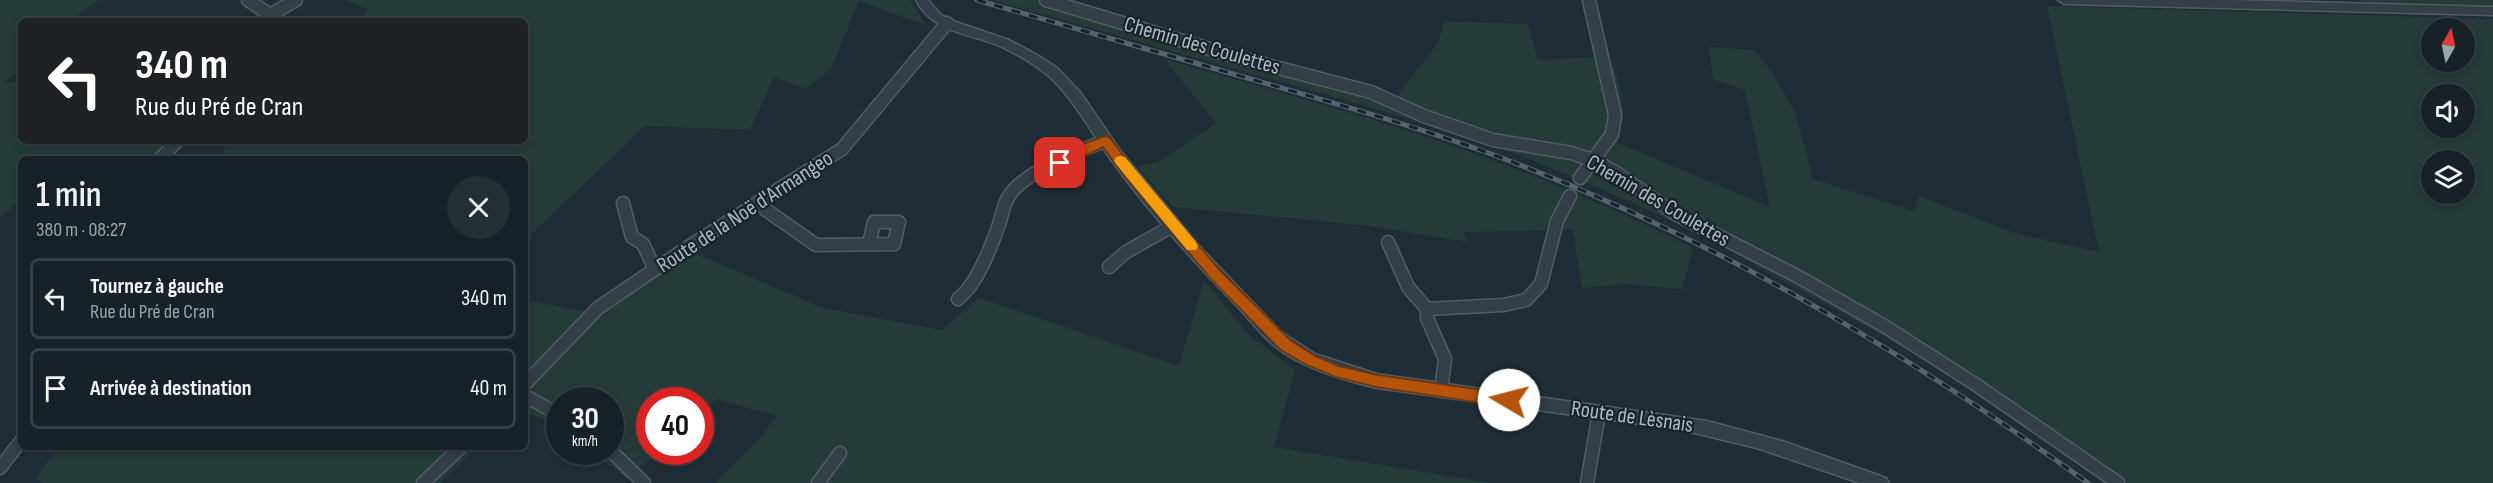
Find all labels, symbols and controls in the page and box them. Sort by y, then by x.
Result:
street label: Chemin des Coulettes [1121,11,1283,81]
north arrow [2421,18,2475,72]
map controls [2421,18,2475,204]
text: 340 m [135,40,228,91]
icon: left [36,42,114,120]
button: sound [2421,84,2475,138]
text: Rue du Pré de Cran [135,91,303,123]
pin [1034,137,1085,188]
street label: Route de la Noë d'Armangeo [652,145,838,279]
icon: arrive [1043,146,1076,179]
street label: Chemin des Coulettes [1581,149,1735,253]
button: layers [2421,150,2475,204]
text: 1 min [36,174,101,217]
button: close [447,176,510,239]
text: 380 m · 08:27 [36,218,126,242]
text: Tournez à gauche [90,273,224,300]
icon: left [39,282,72,315]
text: 340 m [461,285,507,312]
text: Rue du Pré de Cran [90,300,215,324]
position arrow [1477,368,1541,432]
icon: arrive [39,372,72,405]
text: Arrivée à destination [90,375,252,402]
text: 40 m [470,375,507,402]
speed limit sign: 40 [636,387,714,465]
street label: Route de Lèsnais [1569,395,1695,439]
text: 30 [571,401,599,437]
text: km/h [572,432,598,451]

